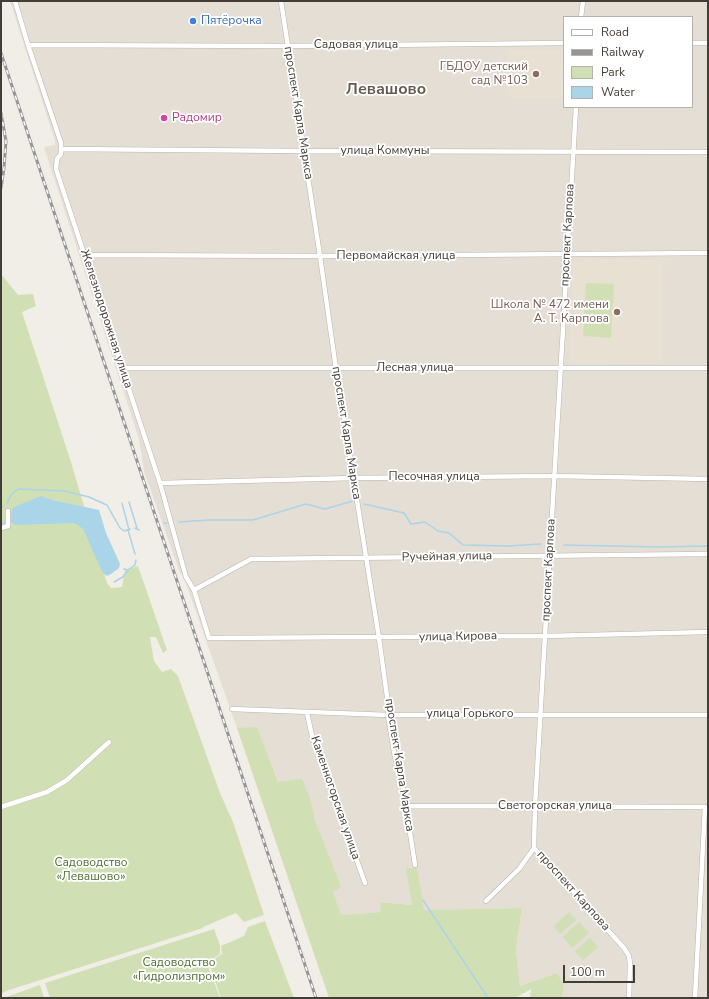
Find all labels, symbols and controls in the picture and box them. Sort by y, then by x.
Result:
place label: Пятёрочка [201,14,262,28]
marker: Пятёрочка [188,16,198,26]
legend [563,16,693,108]
text: Road [601,24,629,40]
street label: Садовая улица [314,38,398,52]
text: Railway [601,44,644,60]
street label: проспект Карла Маркса [280,45,316,181]
place label: ГБДОУ детский сад №103 [440,60,528,88]
text: Park [601,64,625,80]
marker: ГБДОУ детский сад №103 [531,69,541,79]
district label: Левашово [346,80,426,100]
text: Water [601,84,635,100]
place label: Радомир [172,111,222,125]
marker: Радомир [159,113,169,123]
street label: улица Коммуны [341,144,429,158]
street label: проспект Карпова [558,183,578,287]
street label: Железнодорожная улица [77,248,135,390]
street label: Первомайская улица [337,249,455,263]
place label: Школа № 472 имени А. Т. Карпова [491,298,609,326]
marker: Школа № 472 имени А. Т. Карпова [612,307,622,317]
street label: Лесная улица [376,361,454,375]
street label: проспект Карла Маркса [328,365,364,501]
street label: Песочная улица [388,470,480,484]
street label: проспект Карпова [539,518,559,622]
street label: Ручейная улица [402,549,492,565]
street label: улица Кирова [419,629,497,645]
street label: проспект Карла Маркса [381,697,417,833]
street label: улица Горького [426,707,514,721]
street label: Каменногорская улица [307,734,363,862]
street label: Светогорская улица [498,799,612,813]
street label: проспект Карпова [533,848,613,934]
park label: Садоводство «Левашово» [54,856,128,884]
park label: Садоводство «Гидролизпром» [133,956,225,984]
scale bar [565,957,637,983]
text: 100 m [570,964,605,980]

